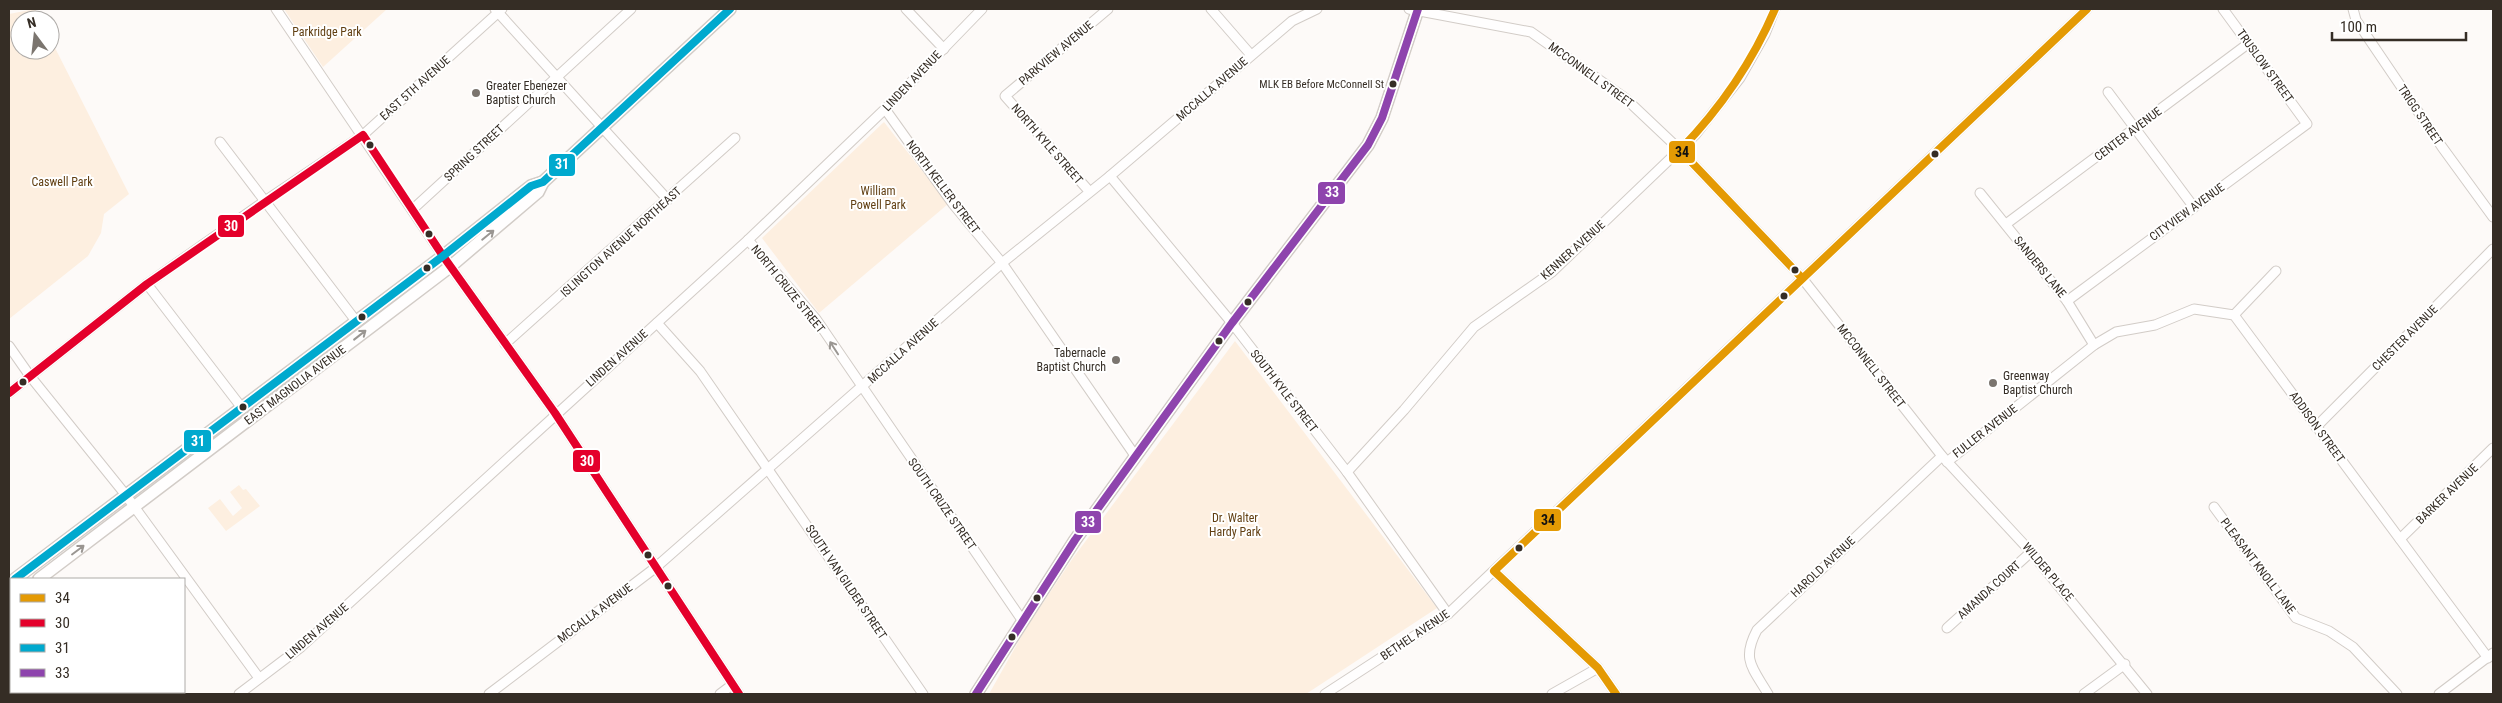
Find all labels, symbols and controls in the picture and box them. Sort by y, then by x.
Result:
north arrow [10,10,60,60]
scale bar [2332,10,2466,42]
text: N [25,14,38,31]
street label: PARKVIEW AVENUE [1016,18,1096,88]
text: 100 m [2340,18,2377,36]
park label: Parkridge Park [292,25,362,39]
street label: TRUSLOW STREET [2234,27,2296,105]
street label: MCCONNELL STREET [1546,39,1636,111]
street label: LINDEN AVENUE [880,48,944,114]
street label: EAST 5TH AVENUE [377,53,453,123]
street label: MCCALLA AVENUE [1173,54,1251,124]
place label: MLK EB Before McConnell St [1259,78,1384,91]
place label: Greater Ebenezer Baptist Church [486,79,567,107]
marker: MLK EB Before McConnell St [1388,79,1398,89]
street label: TRIGG STREET [2395,82,2445,148]
marker: Greater Ebenezer Baptist Church [470,87,482,99]
street label: NORTH KYLE STREET [1008,101,1086,187]
street label: CENTER AVENUE [2092,104,2164,164]
street label: SPRING STREET [441,122,507,184]
street label: NORTH KELLER STREET [903,138,983,236]
unlabelled marker [365,140,375,150]
line badge: 34 [1668,140,1696,164]
text: 34 [1675,144,1689,160]
unlabelled marker [1930,149,1940,159]
line badge: 31 [548,153,576,177]
text: 31 [555,156,569,172]
park label: Caswell Park [31,175,93,189]
street label: CITYVIEW AVENUE [2147,180,2227,244]
line badge: 33 [1317,181,1346,205]
street label: ISLINGTON AVENUE NORTHEAST [558,184,684,300]
park label: William Powell Park [850,184,906,212]
text: 33 [1325,184,1339,200]
line badge: 30 [217,214,245,238]
street label: KENNER AVENUE [1538,217,1608,283]
text: 30 [224,218,238,234]
unlabelled marker [424,229,434,239]
one-way arrow [482,229,495,240]
street label: SANDERS LANE [2011,233,2069,301]
street label: NORTH CRUZE STREET [748,242,828,336]
unlabelled marker [422,263,432,273]
unlabelled marker [1790,265,1800,275]
unlabelled marker [1779,291,1789,301]
unlabelled marker [1243,297,1253,307]
street label: CHESTER AVENUE [2369,302,2441,374]
unlabelled marker [357,312,367,322]
street label: MCCALLA AVENUE [865,316,941,386]
street label: MCCONNELL STREET [1834,321,1908,411]
street label: LINDEN AVENUE [583,327,651,389]
one-way arrow [353,330,367,340]
unlabelled marker [1214,336,1224,346]
one-way arrow [829,341,839,355]
street label: EAST MAGNOLIA AVENUE [242,342,348,428]
place label: Tabernacle Baptist Church [1036,346,1106,374]
street label: SOUTH KYLE STREET [1247,347,1321,435]
marker: Tabernacle Baptist Church [1110,354,1122,366]
place label: Greenway Baptist Church [2003,369,2073,397]
unlabelled marker [18,377,28,387]
marker: Greenway Baptist Church [1987,377,1999,389]
street label: ADDISON STREET [2287,389,2347,465]
street label: FULLER AVENUE [1950,401,2020,461]
unlabelled marker [238,402,248,412]
line badge: 31 [183,429,212,453]
text: 31 [191,433,205,449]
line badge: 30 [572,449,601,473]
text: 30 [580,453,594,469]
street label: SOUTH CRUZE STREET [905,455,979,553]
street label: BARKER AVENUE [2413,461,2481,527]
line badge: 34 [1533,508,1562,532]
line badge: 33 [1074,510,1102,534]
park label: Dr. Walter Hardy Park [1209,511,1262,539]
text: 34 [1541,512,1555,528]
text: 33 [1081,514,1095,530]
street label: PLEASANT KNOLL LANE [2218,515,2298,617]
street label: SOUTH VAN GILDER STREET [802,522,890,642]
street label: HAROLD AVENUE [1788,534,1858,600]
street label: WILDER PLACE [2020,540,2076,604]
unlabelled marker [1514,543,1524,553]
one-way arrow [71,544,84,555]
unlabelled marker [643,550,653,560]
street label: AMANDA COURT [1955,558,2023,622]
legend [10,578,185,693]
street label: MCCALLA AVENUE [555,580,635,646]
unlabelled marker [663,581,673,591]
text: 34 [55,589,70,607]
unlabelled marker [1032,593,1042,603]
street label: LINDEN AVENUE [283,600,351,662]
street label: BETHEL AVENUE [1378,607,1452,663]
text: 30 [55,614,70,632]
unlabelled marker [1007,632,1017,642]
text: 31 [55,639,70,657]
text: 33 [55,664,70,682]

